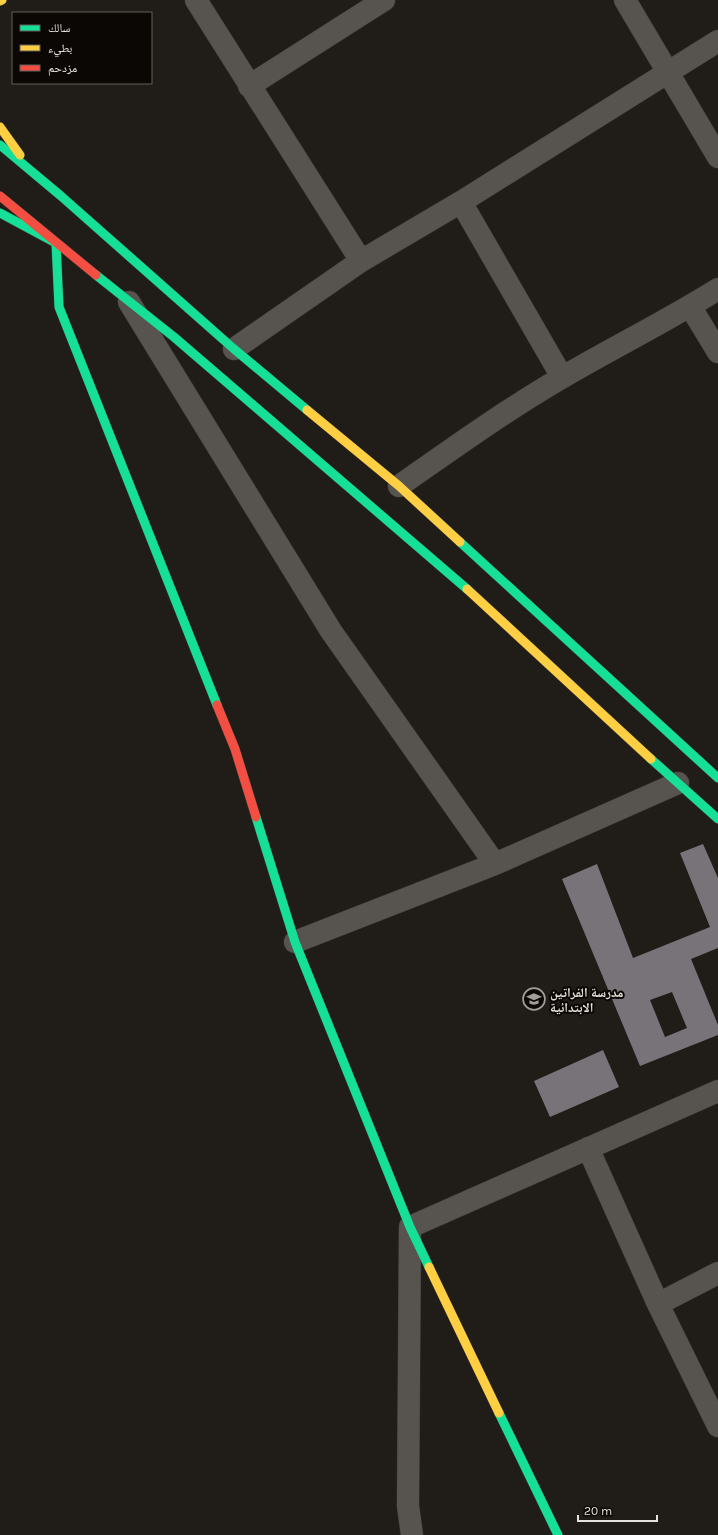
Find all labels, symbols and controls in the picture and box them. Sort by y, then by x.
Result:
legend [12,12,152,84]
text: سالك [48,21,70,35]
text: بطيء [48,41,72,58]
text: مزدحم [48,61,77,76]
place label: مدرسة الفراتين الابتدائية [550,985,623,1015]
school or university icon: مدرسة الفراتين الابتدائية [521,986,547,1012]
scale bar [578,1497,657,1523]
text: 20 m [584,1504,612,1518]

